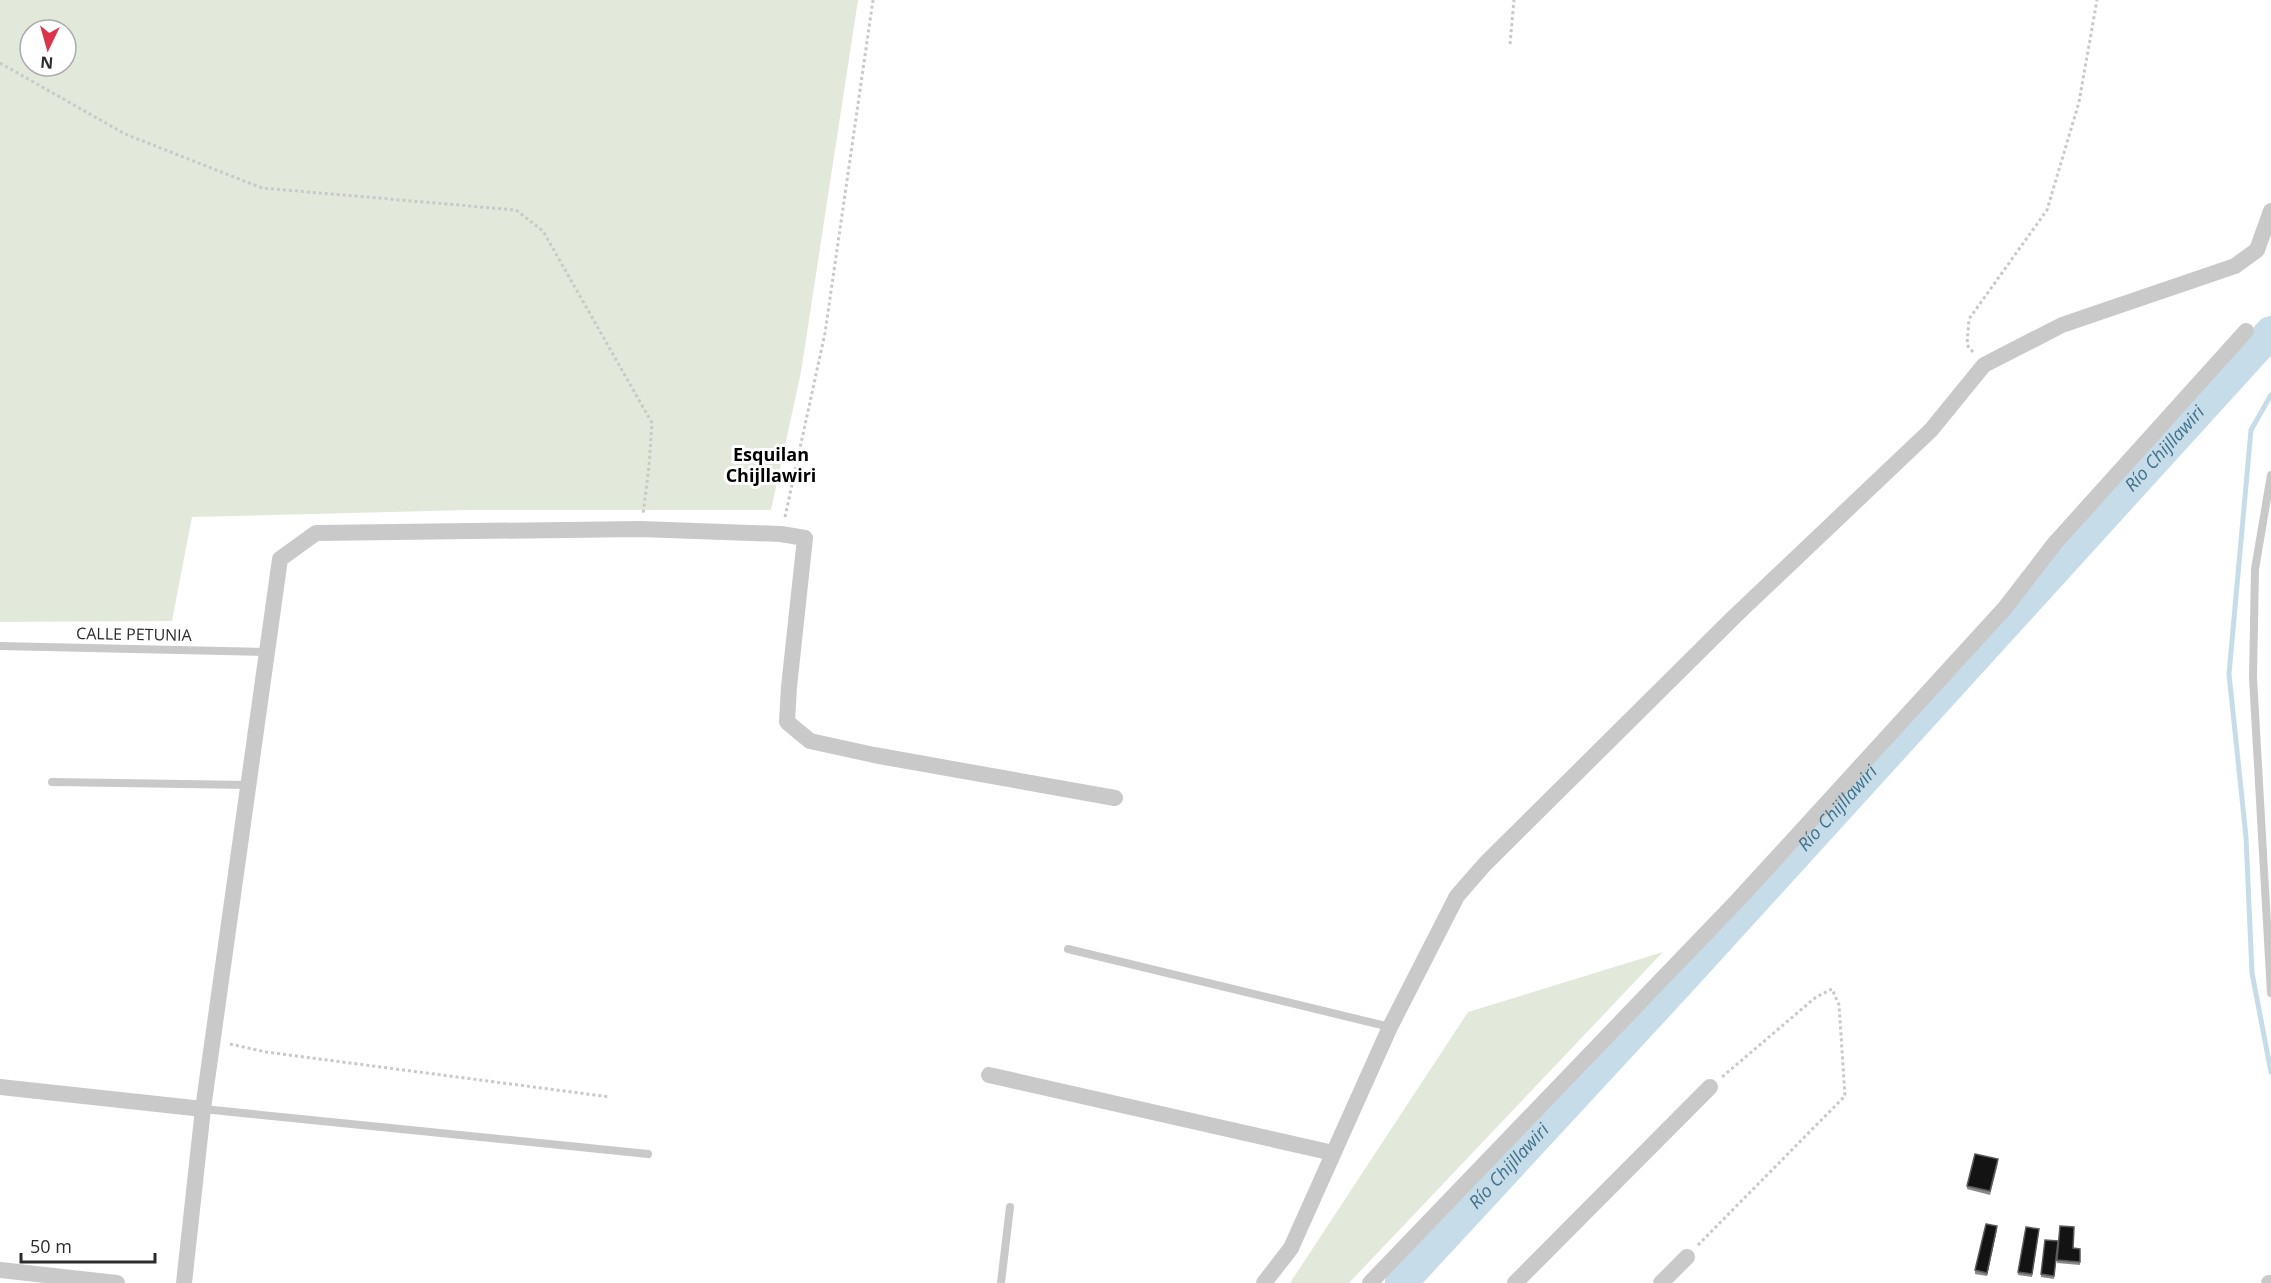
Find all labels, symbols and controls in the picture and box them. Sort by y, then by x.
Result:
north arrow [18,18,78,78]
text: N [39,51,54,74]
water label: Río Chijllawiri [2119,400,2210,496]
district label: Esquilan Chijllawiri [726,442,816,487]
street label: CALLE PETUNIA [76,622,193,646]
water label: Río Chijllawiri [1792,759,1882,856]
water label: Río Chijllawiri [1463,1117,1554,1213]
scale bar [21,1226,154,1264]
text: 50 m [30,1234,72,1258]

